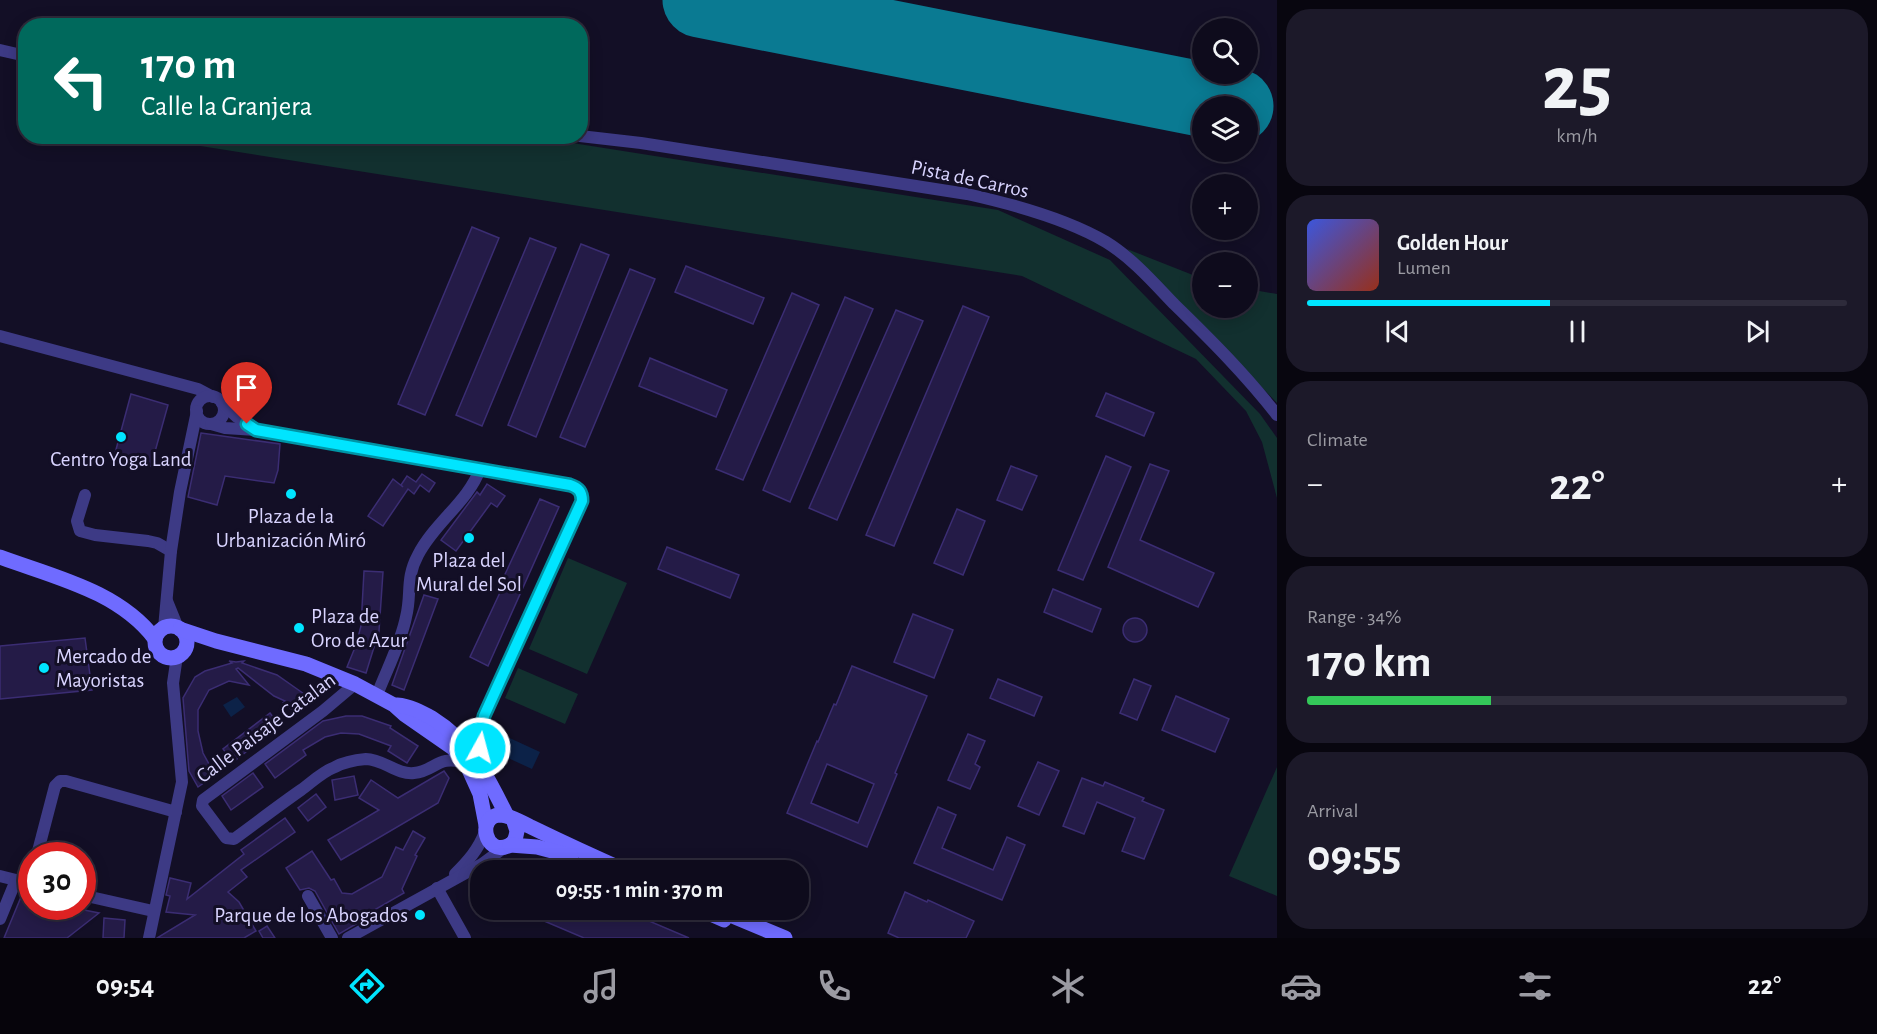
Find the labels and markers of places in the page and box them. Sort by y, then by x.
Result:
pin [221,362,272,424]
marker: Centro Yoga Land [114,430,128,444]
place label: Centro Yoga Land [50,449,192,470]
marker: Plaza de la Urbanización Miró [284,487,298,501]
place label: Plaza de la Urbanización Miró [216,506,366,551]
marker: Plaza del Mural del Sol [462,531,476,545]
place label: Plaza del Mural del Sol [416,550,522,595]
place label: Plaza de Oro de Azur [311,606,407,651]
marker: Plaza de Oro de Azur [292,621,306,635]
place label: Mercado de Mayoristas [56,646,151,691]
marker: Mercado de Mayoristas [37,661,51,675]
place label: Parque de los Abogados [214,905,408,926]
marker: Parque de los Abogados [413,908,427,922]

